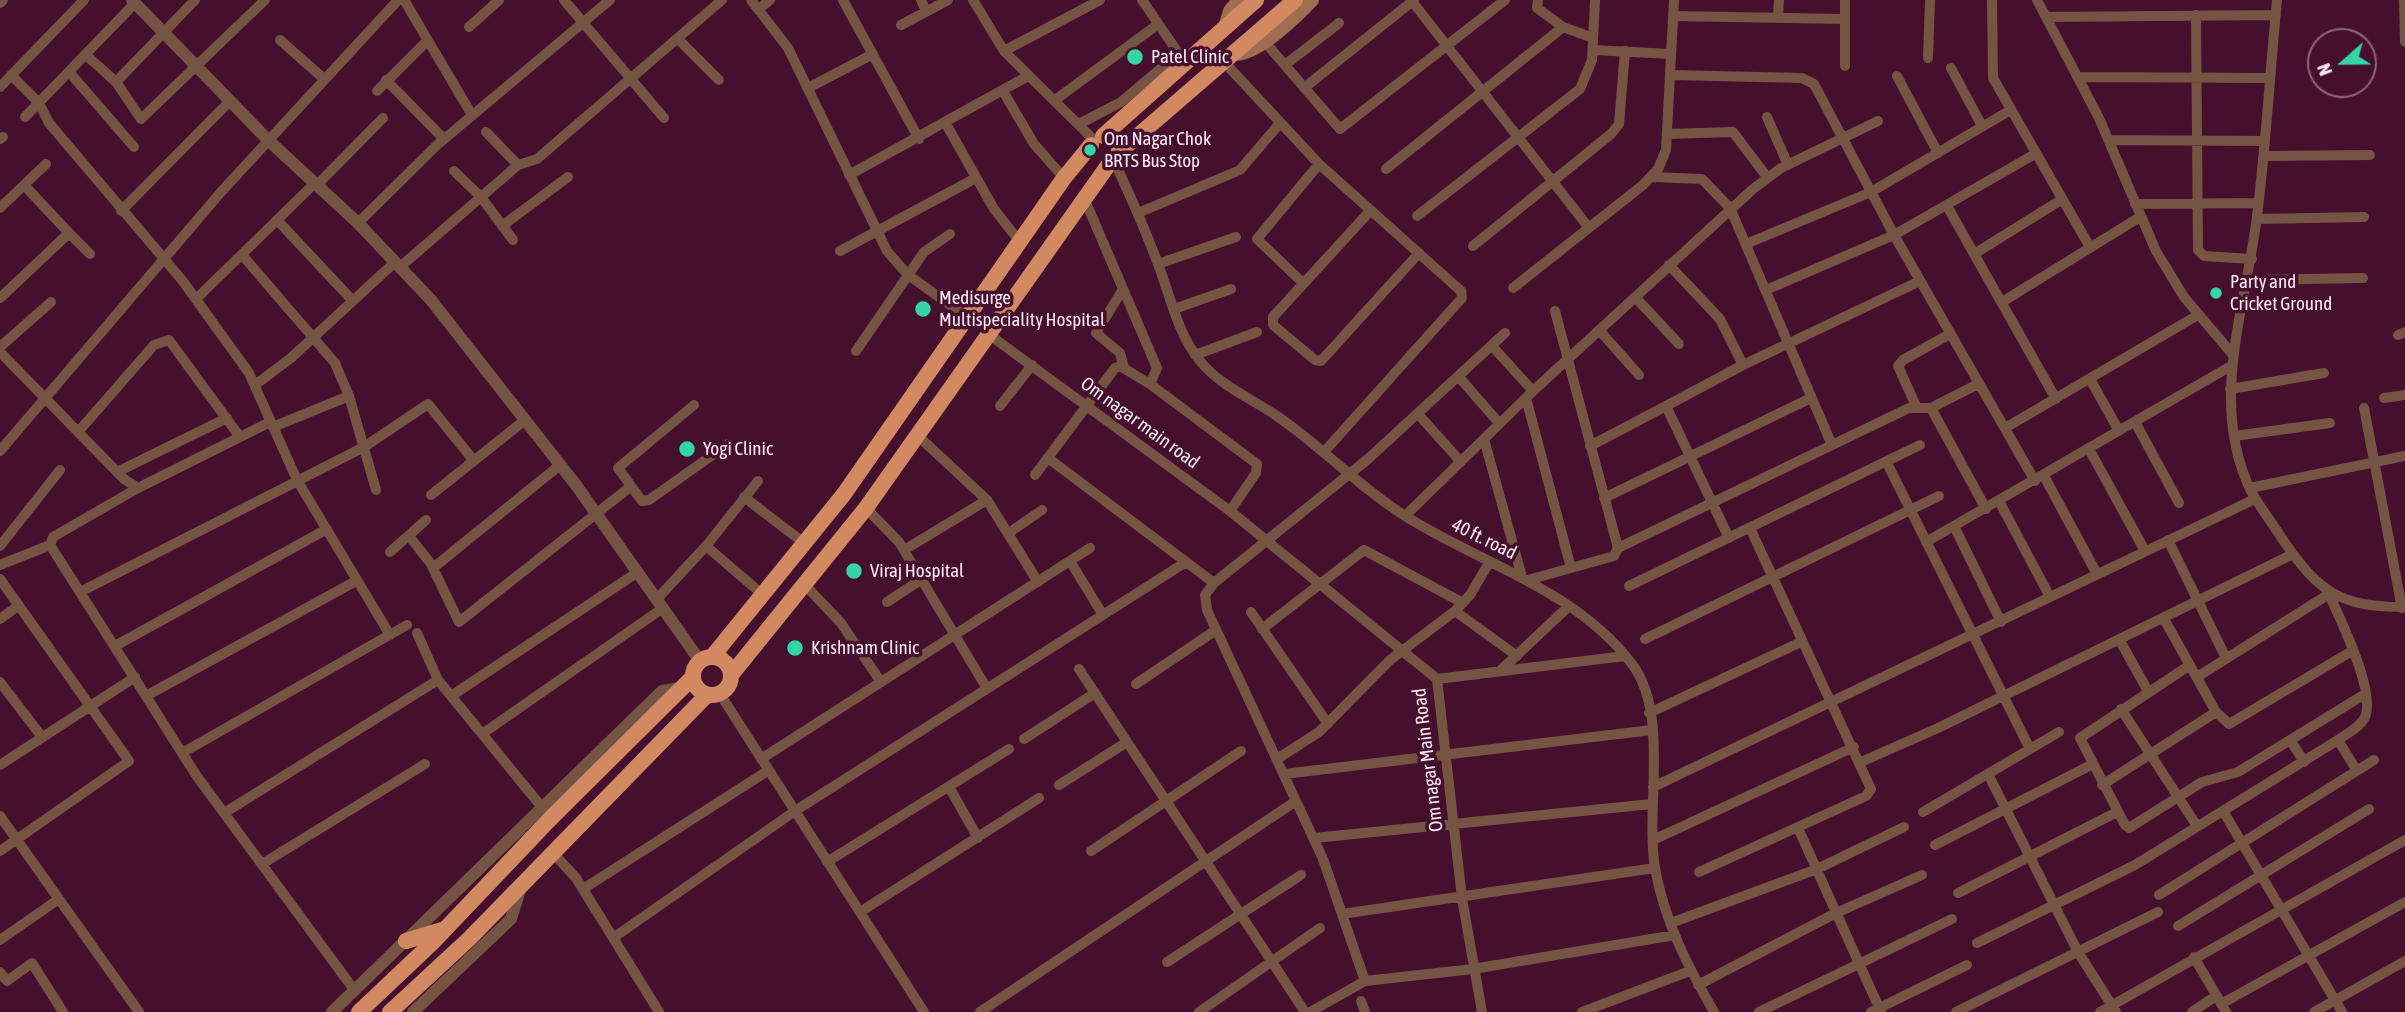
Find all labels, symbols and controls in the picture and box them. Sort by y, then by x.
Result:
north arrow [2307,28,2377,98]
place label: Patel Clinic [1151,46,1229,68]
marker: Patel Clinic [1125,47,1145,67]
text: N [2312,61,2337,79]
place label: Om Nagar Chok BRTS Bus Stop [1104,128,1211,172]
marker: Om Nagar Chok BRTS Bus Stop [1082,142,1098,158]
place label: Party and Cricket Ground [2230,271,2332,315]
marker: Party and Cricket Ground [2208,285,2224,301]
place label: Medisurge Multispeciality Hospital [939,287,1105,331]
marker: Medisurge Multispeciality Hospital [913,299,933,319]
street label: Om nagar main road [1076,372,1204,474]
place label: Yogi Clinic [703,438,773,460]
marker: Yogi Clinic [677,439,697,459]
street label: 40 ft. road [1448,514,1520,564]
place label: Viraj Hospital [870,560,964,582]
marker: Viraj Hospital [844,561,864,581]
place label: Krishnam Clinic [811,637,919,659]
marker: Krishnam Clinic [785,638,805,658]
street label: Om nagar Main Road [1408,687,1448,833]

